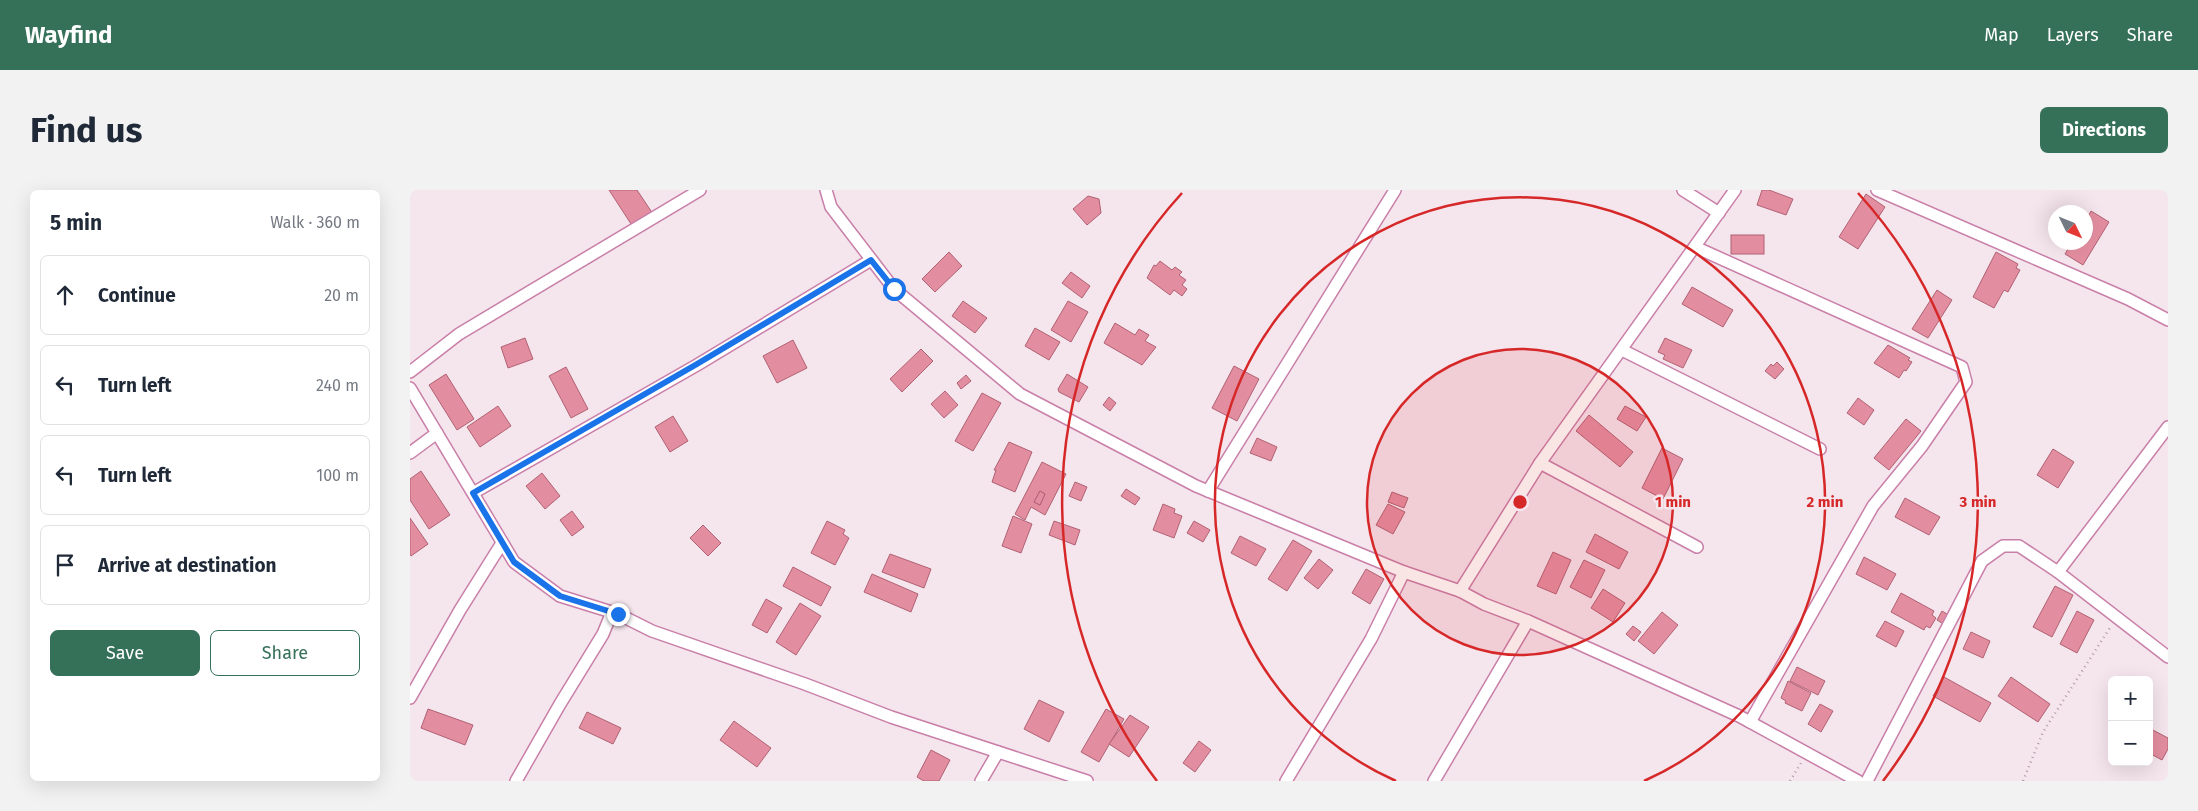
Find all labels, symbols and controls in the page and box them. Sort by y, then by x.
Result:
text: Wayfind [25,21,112,49]
text: Map [1984,24,2019,46]
text: Layers [2047,24,2099,46]
text: Share [2127,24,2173,46]
button: Directions [2040,107,2168,153]
text: Find us [30,109,142,151]
north arrow [2048,205,2093,250]
text: 5 min [50,210,102,236]
text: Walk · 360 m [270,213,360,232]
route start [883,278,906,301]
icon: ahead [51,281,79,309]
text: Continue [98,284,176,307]
text: 20 m [324,286,359,305]
icon: left [51,371,79,399]
text: Turn left [98,374,172,397]
text: 240 m [316,376,359,395]
icon: left [51,461,79,489]
text: Turn left [98,464,172,487]
text: 100 m [316,466,359,485]
centre of rings [1511,493,1529,511]
text: 1 min [1655,493,1691,511]
text: 2 min [1807,493,1843,511]
text: 3 min [1959,493,1996,511]
icon: arrive [51,551,79,579]
text: Arrive at destination [98,554,277,577]
route end [607,603,630,626]
button: Save [50,630,200,676]
button: Share [210,630,360,676]
map controls [2108,676,2153,766]
button: + [2108,676,2153,721]
button: − [2108,721,2153,766]

